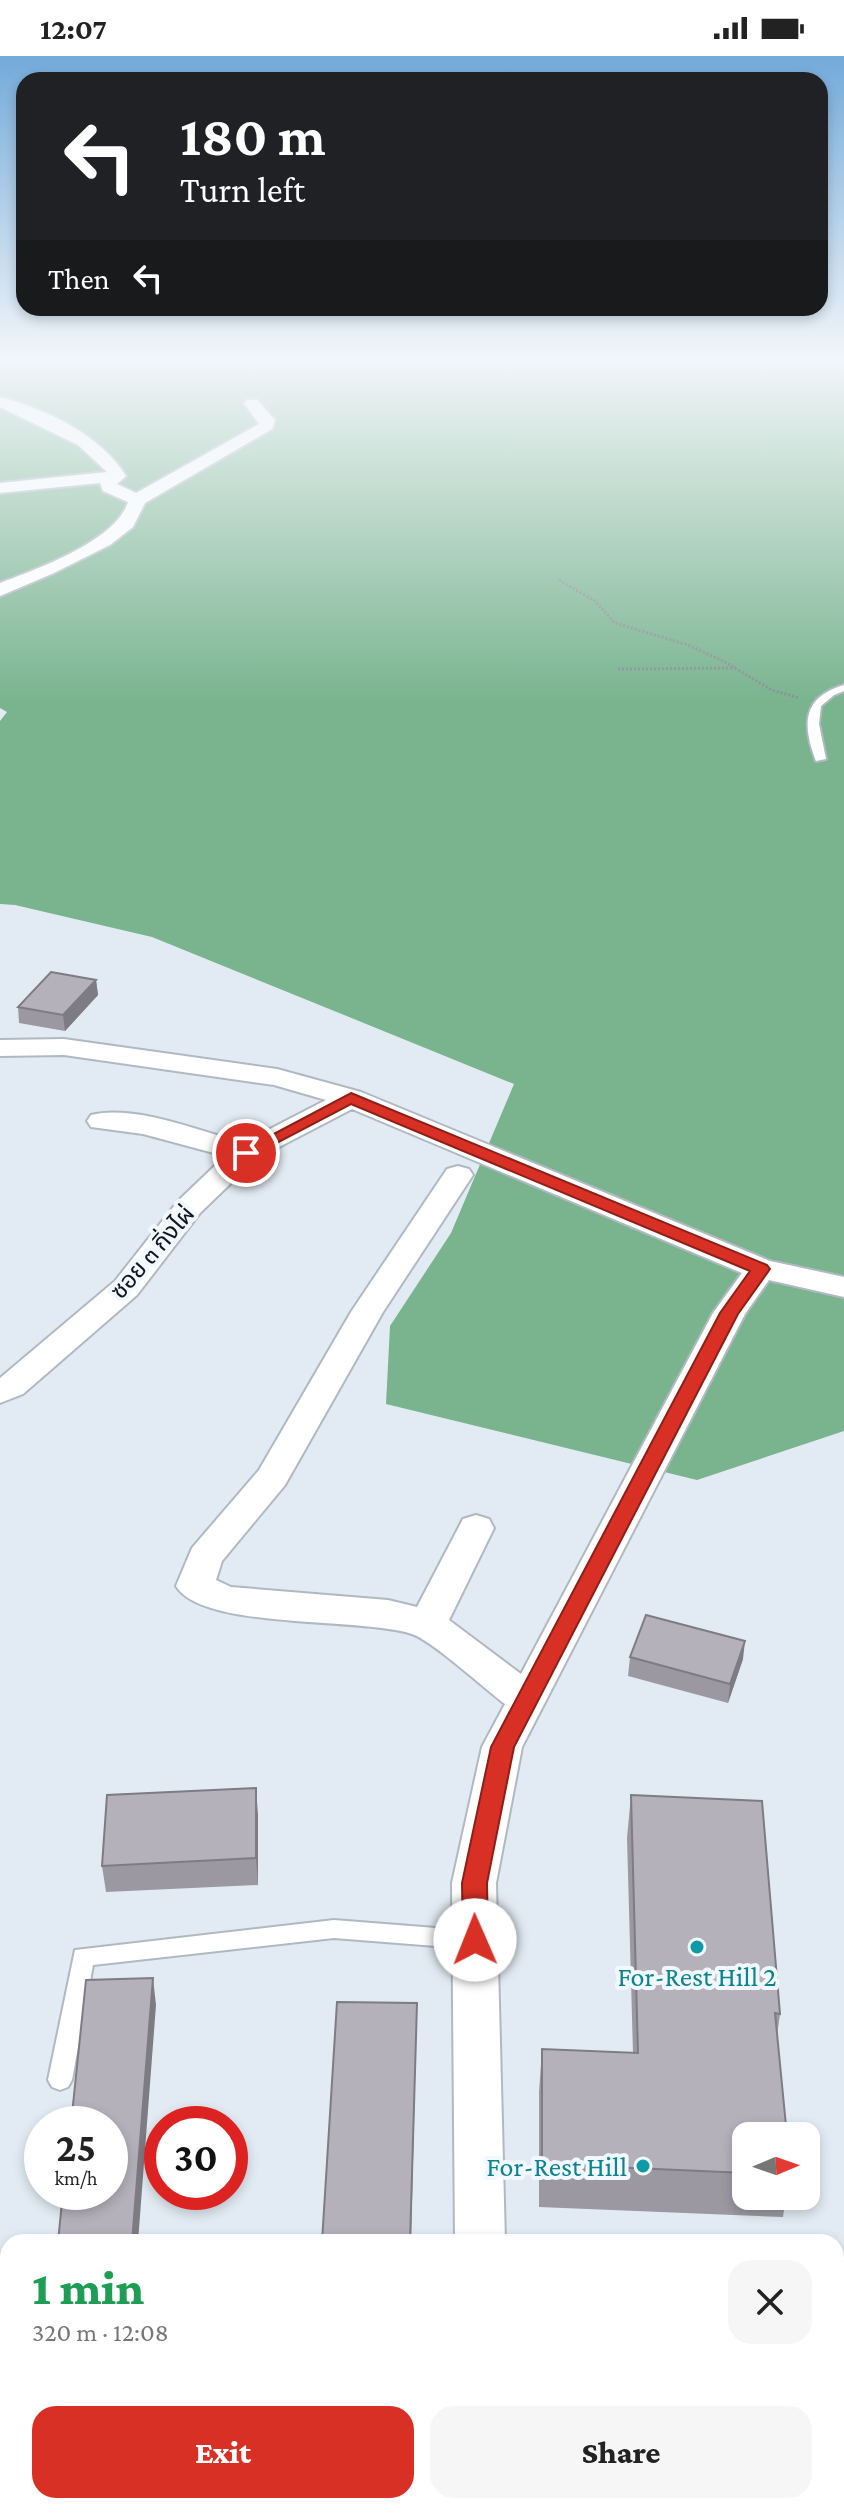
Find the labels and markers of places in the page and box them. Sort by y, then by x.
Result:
pin [212,1119,280,1187]
marker: For-Rest Hill 2 [688,1938,706,1956]
place label: For-Rest Hill 2 [617,1961,777,1992]
place label: For-Rest Hill [486,2151,627,2182]
marker: For-Rest Hill [634,2157,652,2175]

